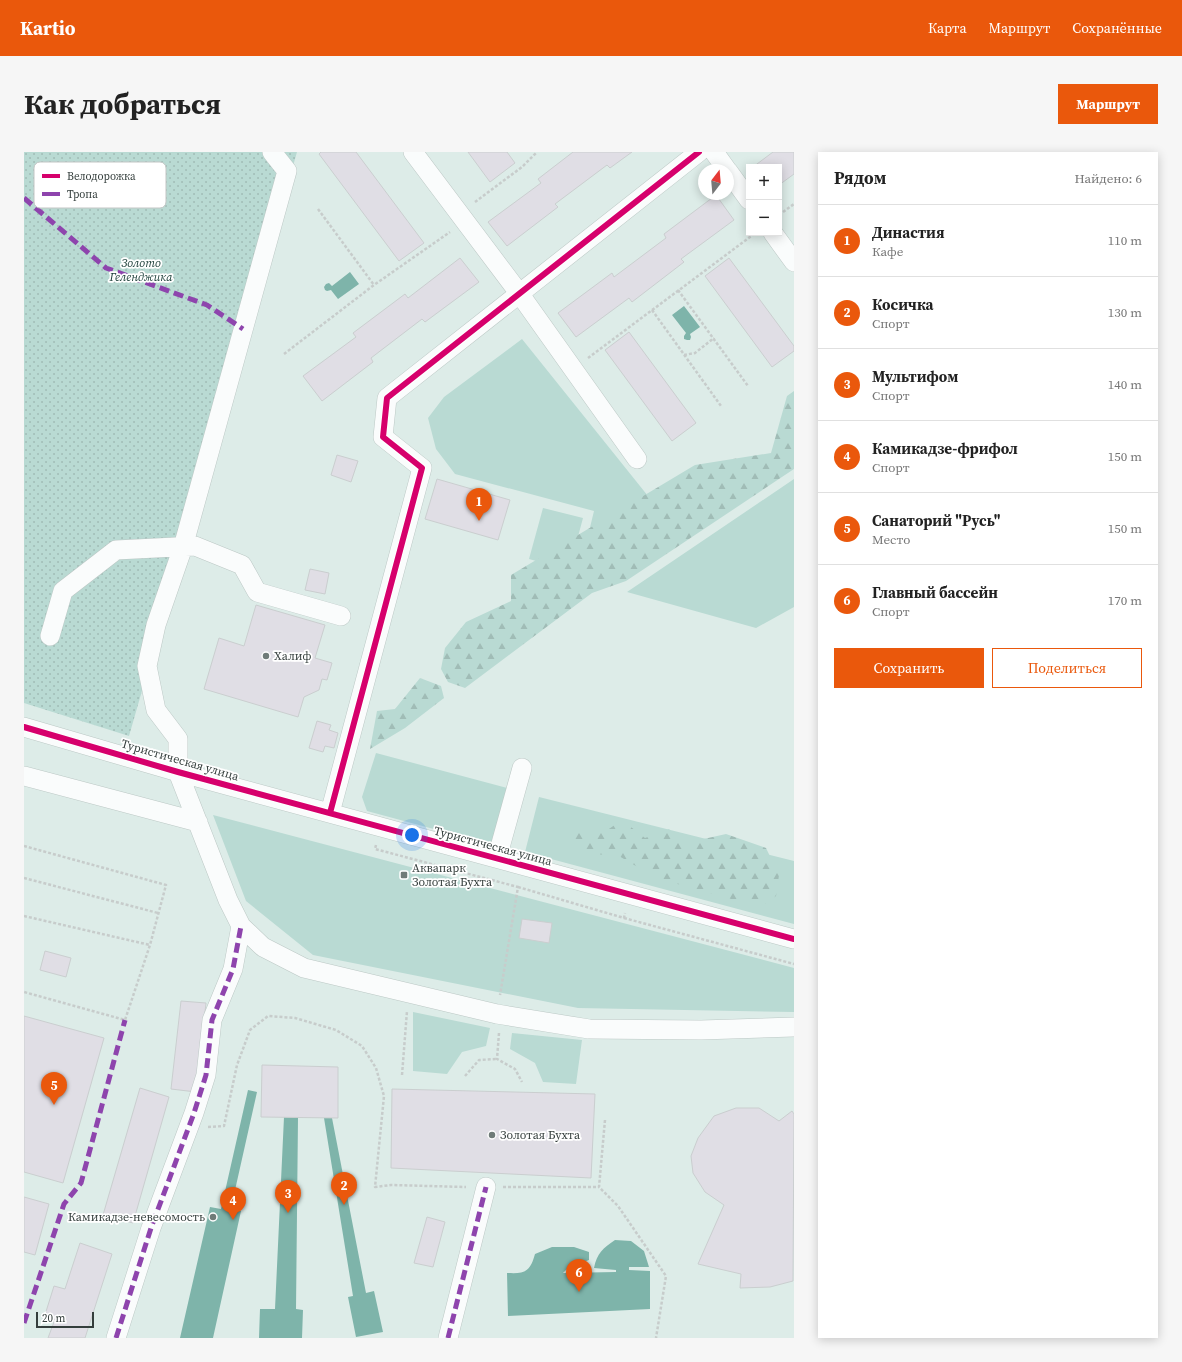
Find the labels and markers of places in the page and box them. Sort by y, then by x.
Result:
pin: 1 [466,488,492,521]
place label: Халиф [274,648,311,664]
marker: Халиф [261,651,271,661]
place label: Аквапарк Золотая Бухта [412,860,493,890]
marker: Аквапарк Золотая Бухта [399,870,409,880]
pin: 5 [41,1072,67,1105]
place label: Золотая Бухта [500,1127,581,1143]
marker: Золотая Бухта [487,1130,497,1140]
pin: 2 [331,1172,357,1205]
pin: 3 [275,1180,301,1213]
pin: 4 [220,1187,246,1220]
place label: Камикадзе-невесомость [68,1209,205,1225]
marker: Камикадзе-невесомость [208,1212,218,1222]
pin: 6 [566,1259,592,1292]

